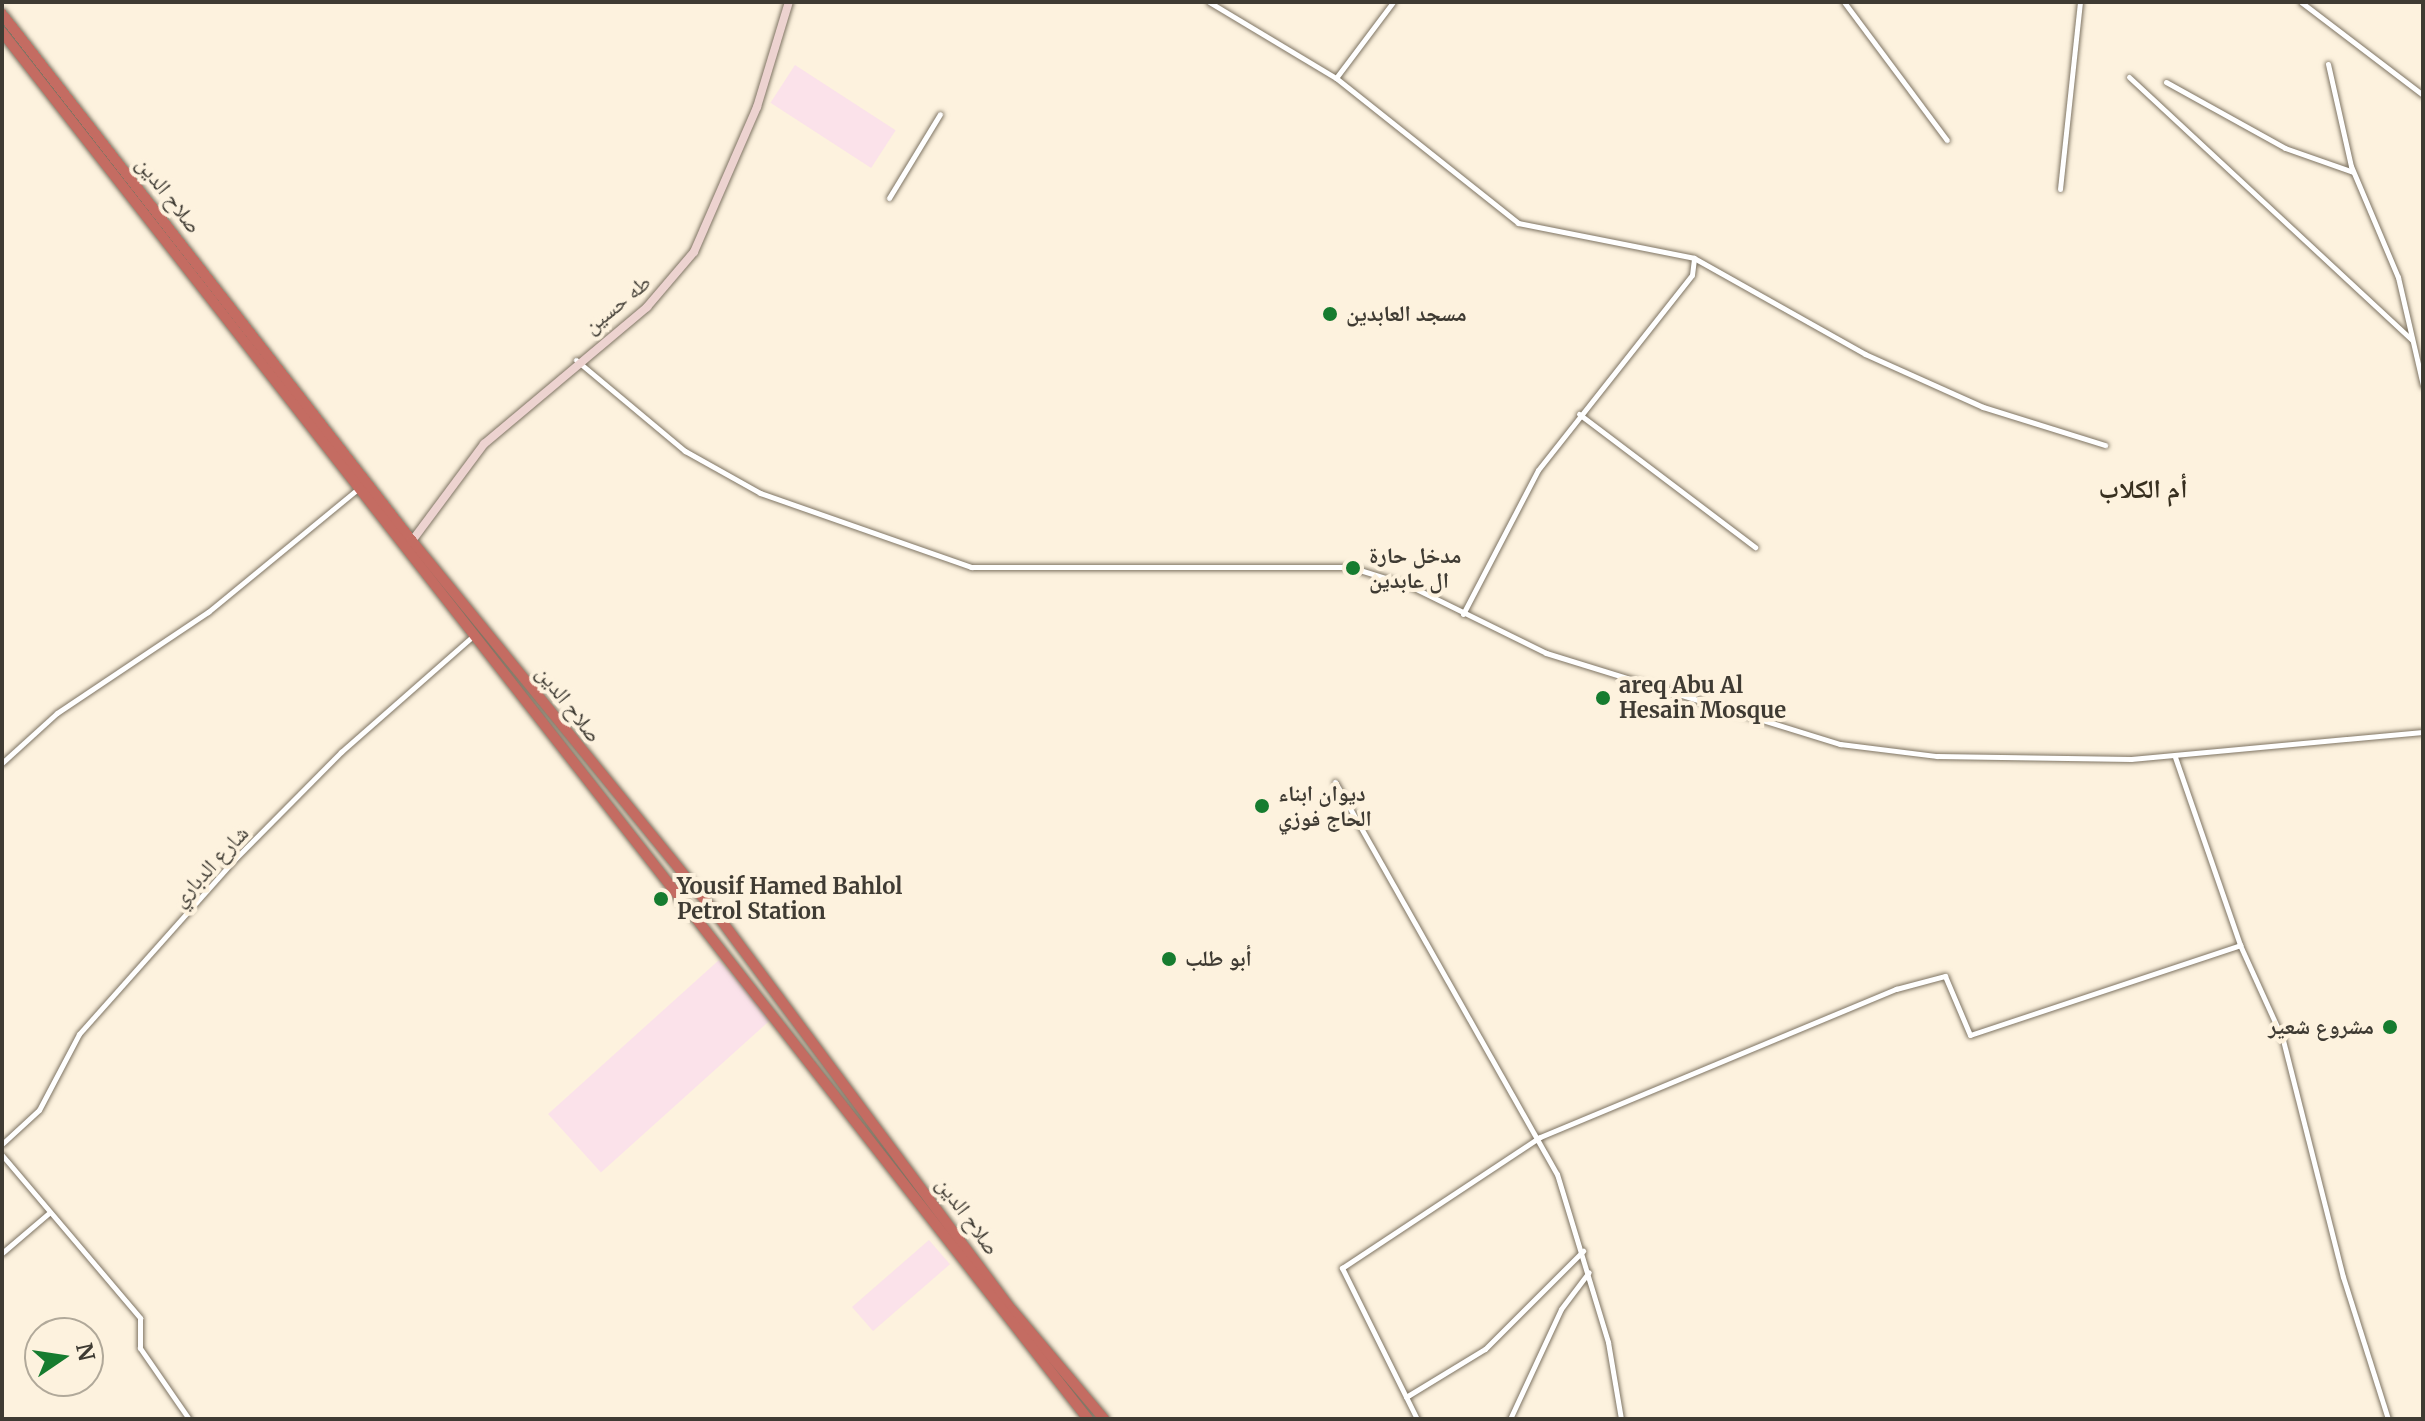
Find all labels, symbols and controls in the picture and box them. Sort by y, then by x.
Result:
street label: صلاح الدين [131,151,207,239]
street label: طه حسين [578,269,656,339]
place label: مسجد العابدين [1346,301,1467,327]
marker: مسجد العابدين [1321,305,1339,323]
district label: أم الكلاب [2098,473,2188,505]
place label: مدخل حارة ال عابدين [1369,542,1461,594]
marker: مدخل حارة ال عابدين [1344,559,1362,577]
street label: صلاح الدين [531,660,607,748]
place label: areq Abu Al Hesain Mosque [1619,672,1786,724]
marker: areq Abu Al Hesain Mosque [1594,689,1612,707]
place label: ديوان ابناء الحاج فوزي [1278,780,1372,832]
marker: ديوان ابناء الحاج فوزي [1253,797,1271,815]
street label: شارع الدباري [166,820,254,912]
place label: Yousif Hamed Bahlol Petrol Station [677,873,902,924]
marker: Yousif Hamed Bahlol Petrol Station [652,890,670,908]
place label: أبو طلب [1185,946,1252,972]
marker: أبو طلب [1160,950,1178,968]
place label: مشروع شعير [2268,1014,2374,1040]
marker: مشروع شعير [2381,1018,2399,1036]
street label: صلاح الدين [931,1172,1005,1260]
north arrow [24,1317,104,1397]
text: N [70,1340,101,1364]

